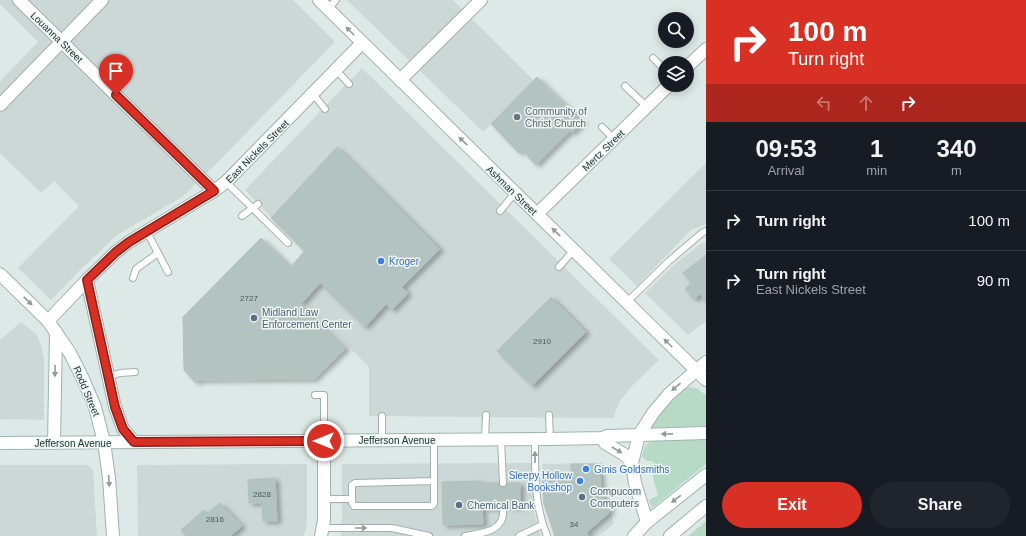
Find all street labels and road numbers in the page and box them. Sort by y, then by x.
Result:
street label: Louanna Street [28,10,85,65]
street label: East Nickels Street [224,117,291,185]
street label: Mertz Street [580,127,627,173]
street label: Ashman Street [484,163,539,217]
street label: Rodd Street [71,364,102,418]
street label: Jefferson Avenue [359,435,436,446]
street label: Jefferson Avenue [35,438,112,449]

